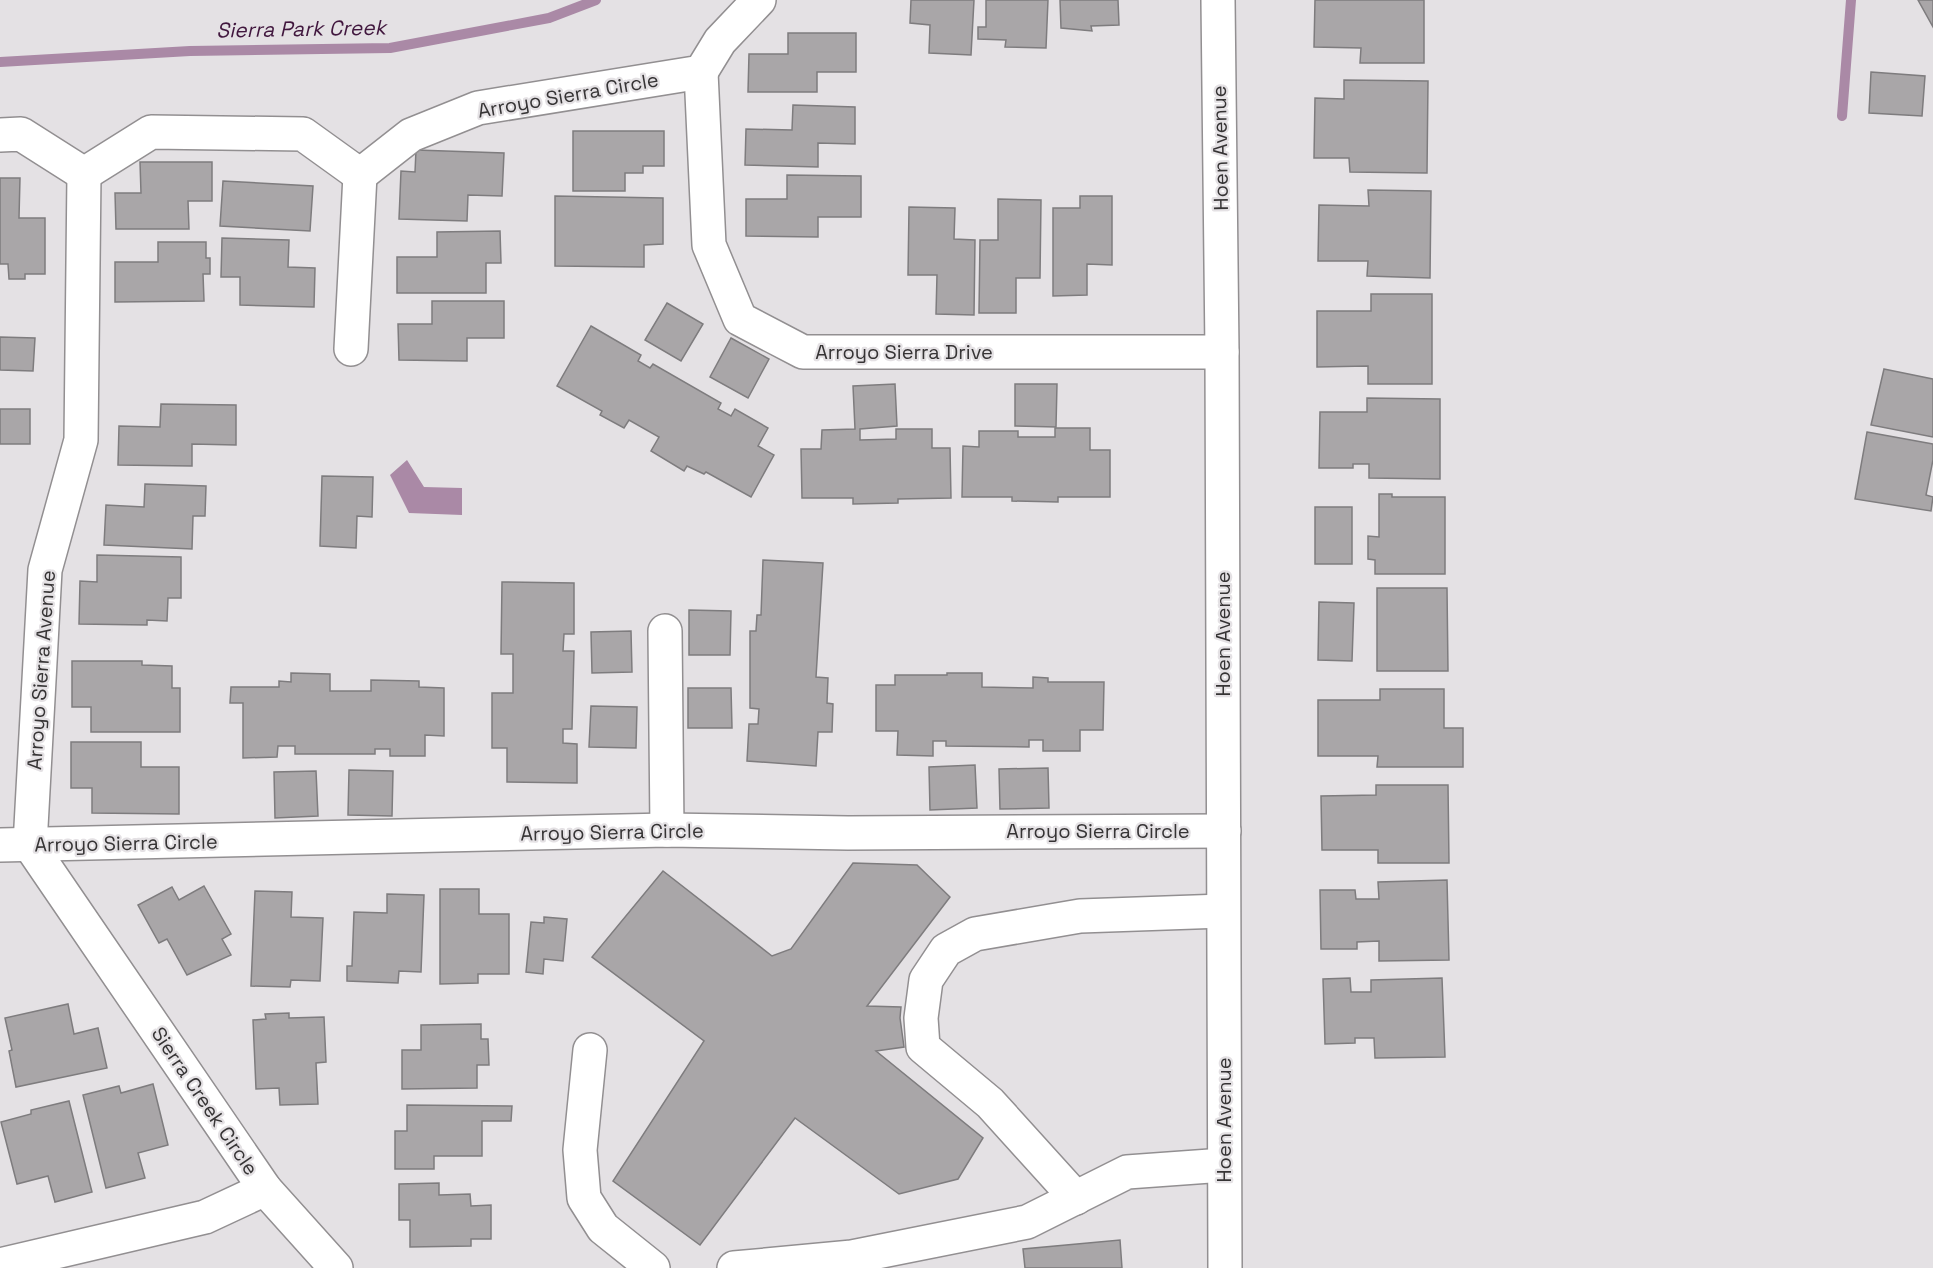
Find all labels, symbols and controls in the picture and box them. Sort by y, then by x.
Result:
water label: Sierra Park Creek [216,13,389,43]
street label: Arroyo Sierra Circle [475,66,661,124]
street label: Hoen Avenue [1206,85,1234,211]
street label: Arroyo Sierra Drive [815,339,993,365]
street label: Arroyo Sierra Avenue [21,569,61,771]
street label: Hoen Avenue [1210,571,1236,697]
street label: Arroyo Sierra Circle [520,817,704,847]
street label: Arroyo Sierra Circle [1006,818,1190,844]
street label: Arroyo Sierra Circle [34,828,218,858]
street label: Sierra Creek Circle [146,1022,264,1180]
street label: Hoen Avenue [1211,1057,1237,1183]

